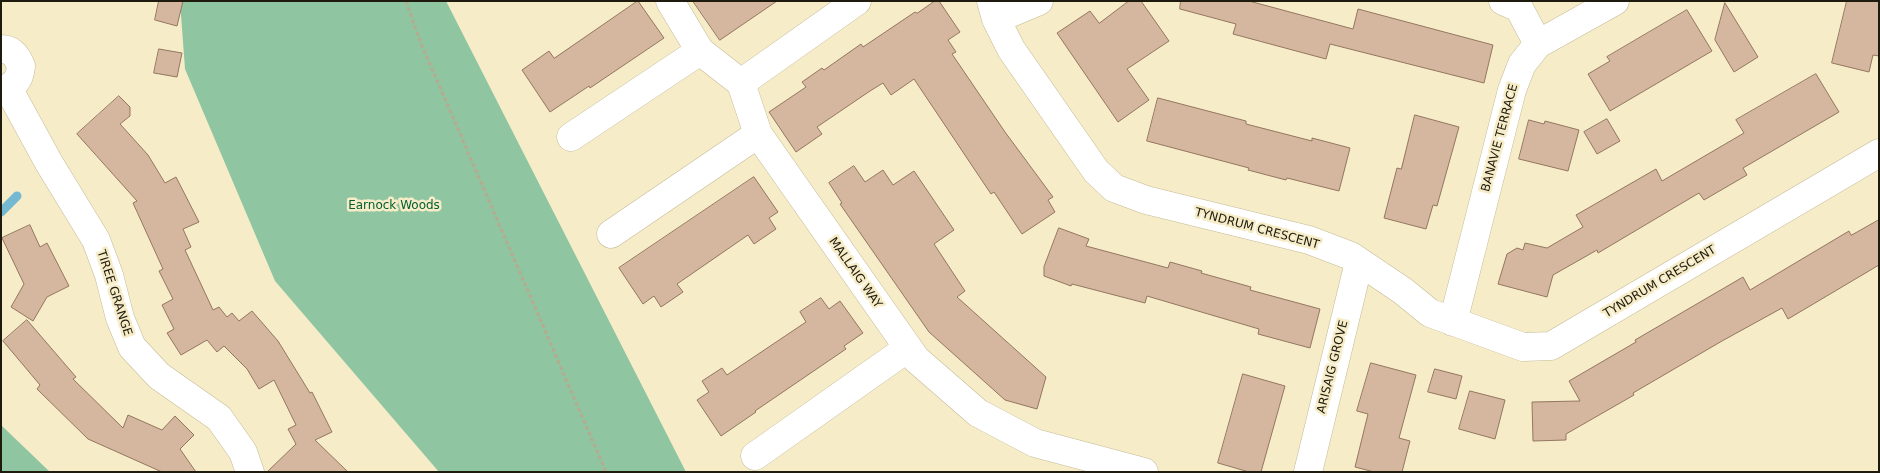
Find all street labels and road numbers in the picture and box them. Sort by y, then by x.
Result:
street label: BANAVIE TERRACE [1479,82,1521,194]
street label: TYNDRUM CRESCENT [1193,205,1321,253]
street label: MALLAIG WAY [825,235,885,311]
street label: TYNDRUM CRESCENT [1601,243,1719,321]
street label: TIREE GRANGE [93,248,135,338]
street label: ARISAIG GROVE [1314,319,1352,415]

